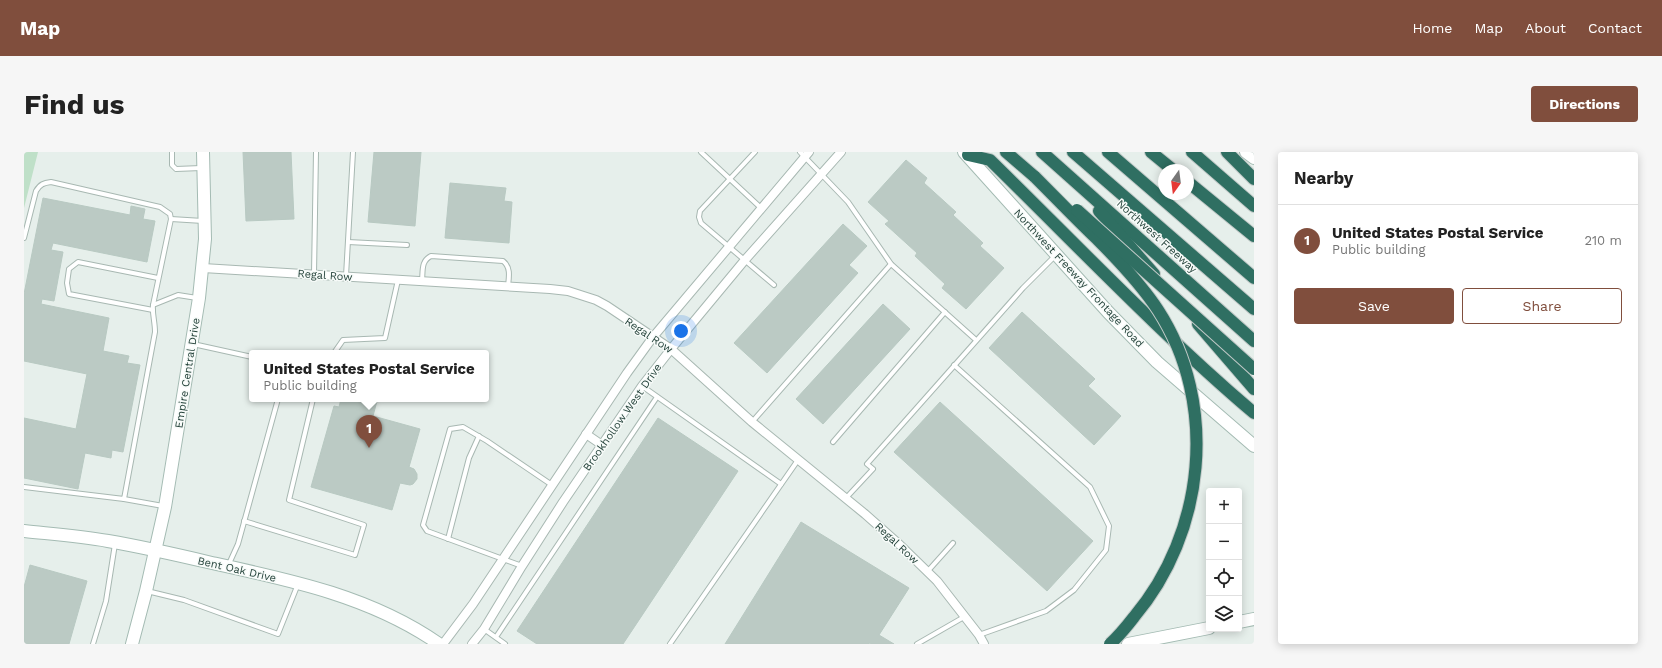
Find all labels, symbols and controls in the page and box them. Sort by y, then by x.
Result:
text: Map [20,17,60,40]
text: Home [1412,20,1452,36]
text: Map [1474,20,1503,36]
text: About [1525,20,1566,36]
text: Contact [1588,20,1642,36]
button: Directions [1531,86,1638,122]
text: Find us [24,88,124,121]
north arrow [1158,164,1194,200]
text: Nearby [1294,168,1353,188]
street label: Northwest Freeway [1114,197,1200,276]
street label: Northwest Freeway Frontage Road [1011,206,1146,350]
text: United States Postal Service [1332,224,1543,242]
text: 1 [1304,233,1310,248]
text: 210 m [1584,233,1622,248]
text: Public building [1332,242,1425,257]
street label: Regal Row [297,267,353,284]
button: Save [1294,288,1454,324]
button: Share [1462,288,1622,324]
street label: Regal Row [622,315,675,356]
street label: Empire Central Drive [172,317,203,429]
your location [671,321,691,341]
popup [249,350,489,402]
text: United States Postal Service [263,360,475,378]
street label: Brookhollow West Drive [580,361,664,473]
text: Public building [263,378,357,393]
pin: 1 [356,415,382,448]
map controls [1206,488,1242,632]
button: + [1206,488,1242,524]
street label: Regal Row [872,520,921,567]
button: − [1206,524,1242,560]
street label: Bent Oak Drive [196,554,277,585]
button: locate [1206,560,1242,596]
button: layers [1206,596,1242,632]

